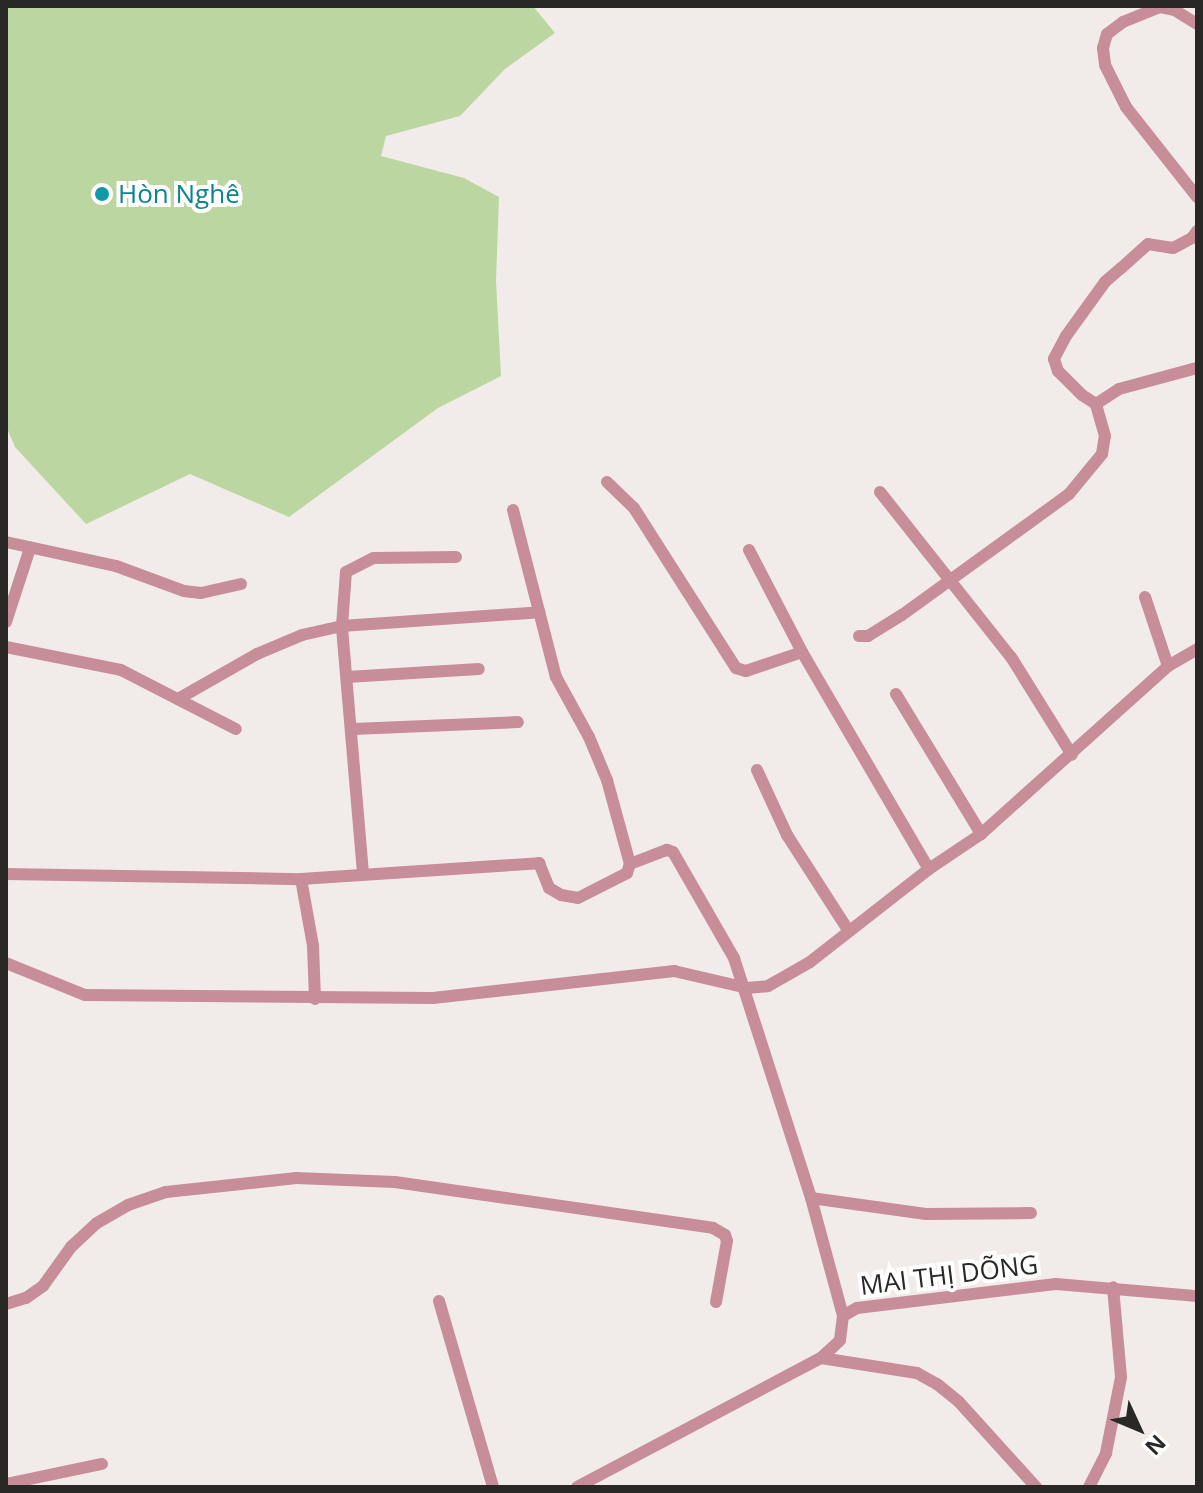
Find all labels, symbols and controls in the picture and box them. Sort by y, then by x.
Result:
place label: Hòn Nghê [118,178,240,210]
marker: Hòn Nghê [93,185,111,203]
street label: MAI THỊ DÕNG [858,1249,1040,1301]
north arrow [1099,1389,1179,1469]
text: N [1139,1429,1173,1463]

